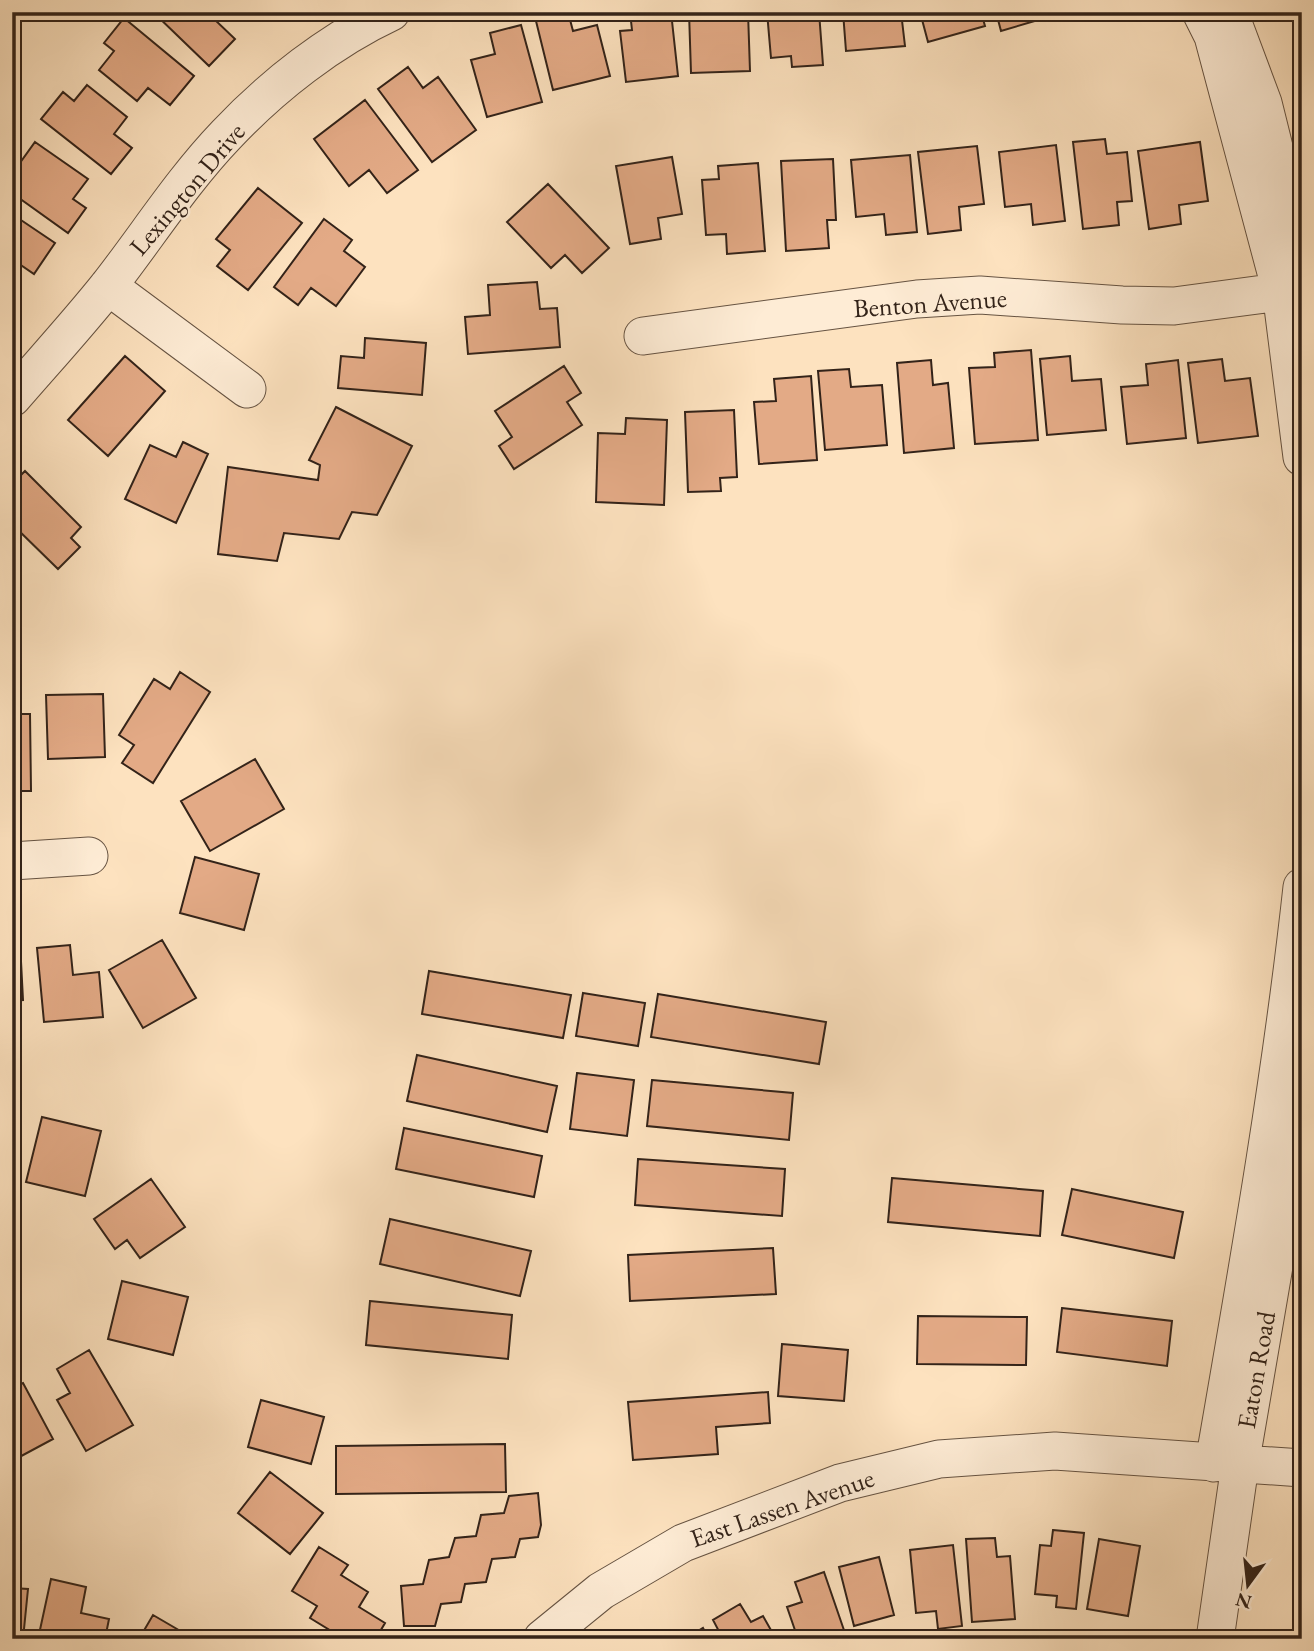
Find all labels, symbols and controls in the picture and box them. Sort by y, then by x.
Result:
street label: Lexington Drive [122,116,252,262]
street label: Benton Avenue [852,281,1008,325]
street label: Eaton Road [1229,1308,1283,1431]
street label: East Lassen Avenue [686,1461,878,1555]
north arrow [1212,1550,1282,1620]
text: N [1232,1587,1254,1615]

